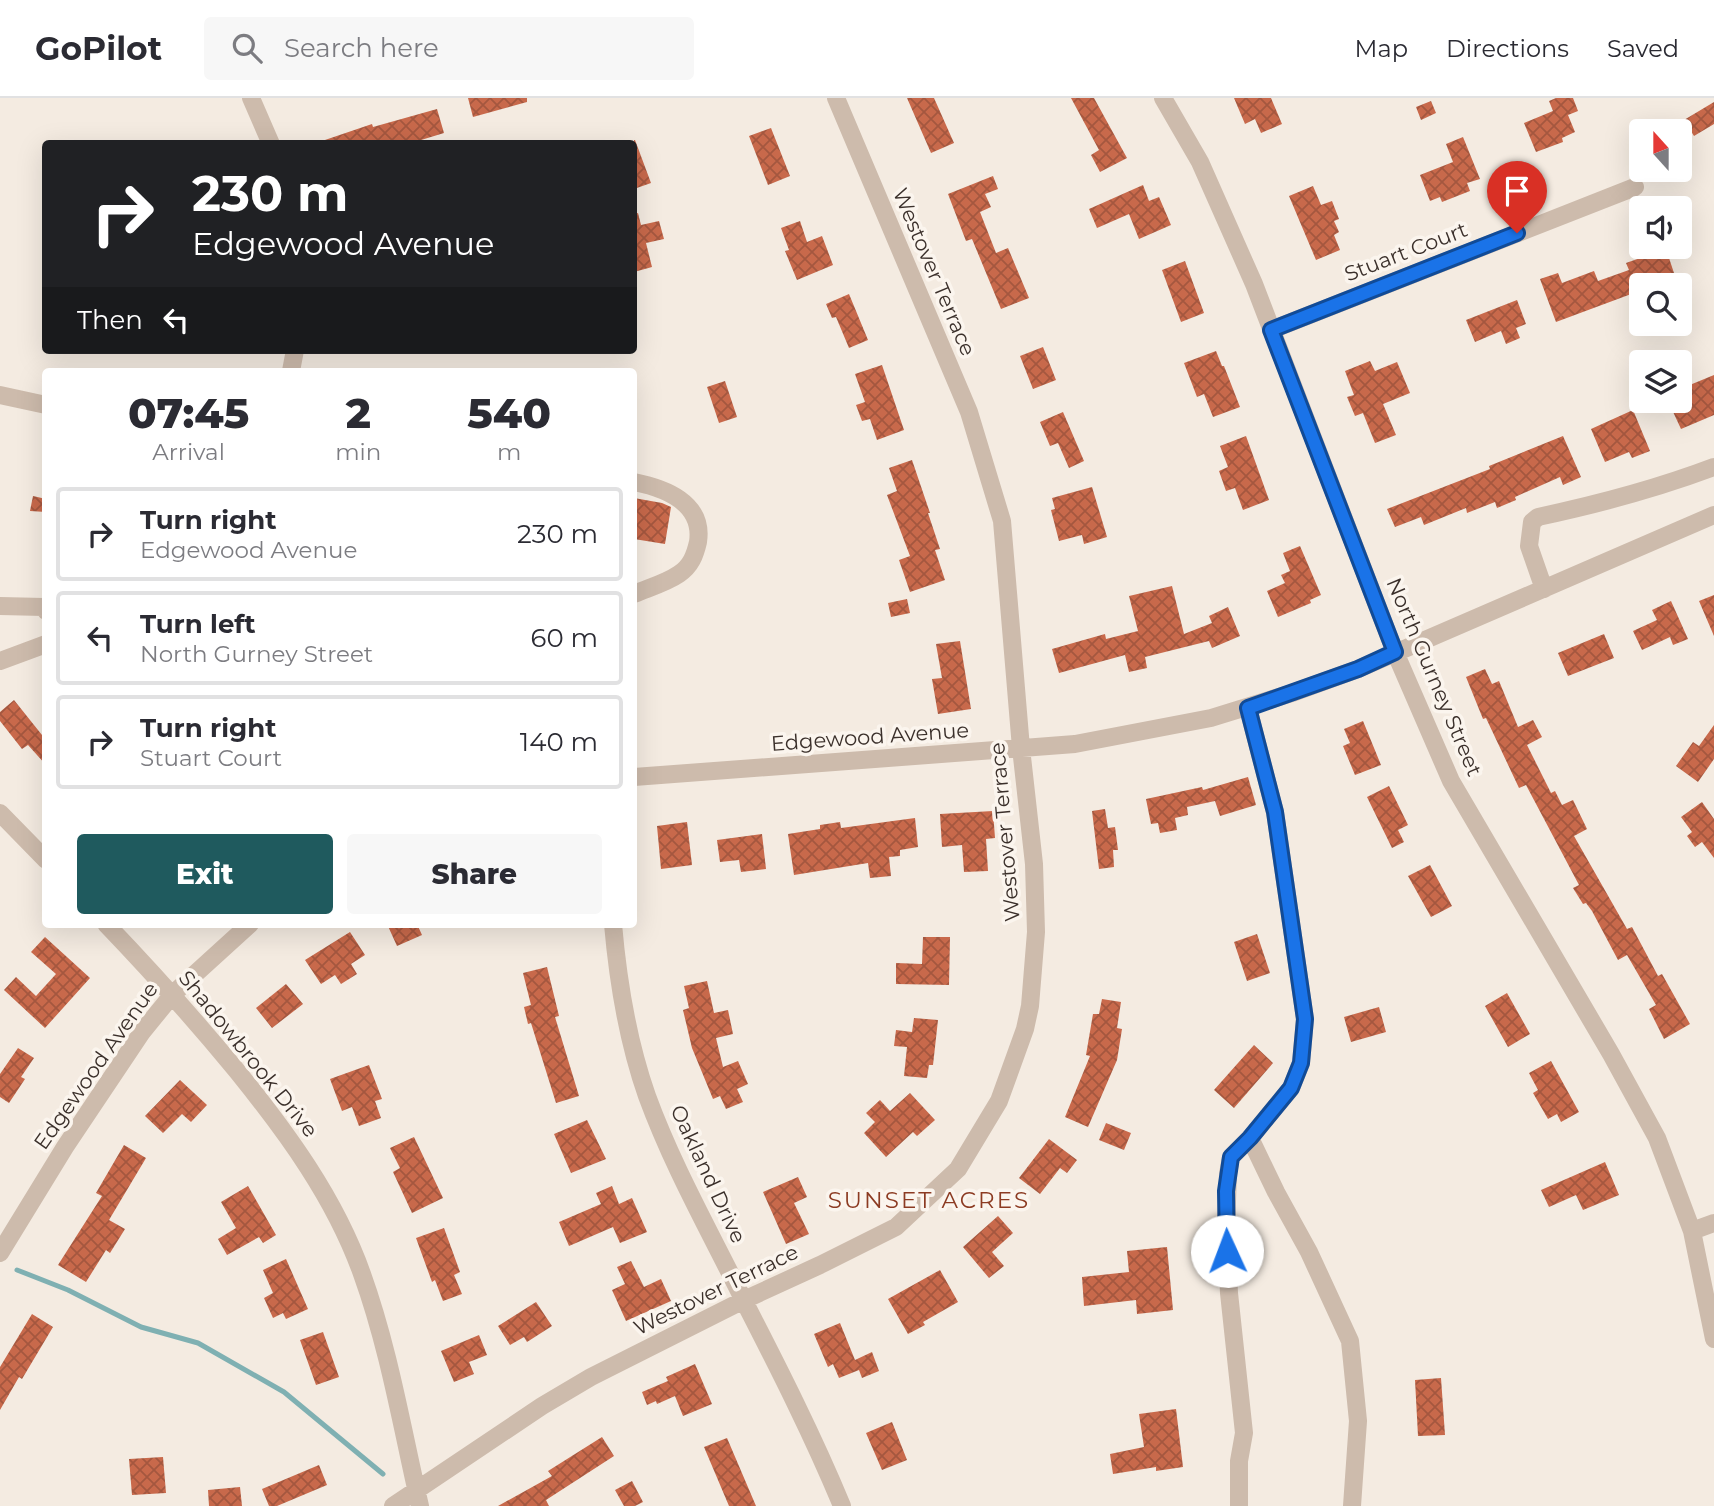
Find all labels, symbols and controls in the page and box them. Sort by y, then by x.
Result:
search box [204,17,694,80]
text: GoPilot [35,28,162,68]
icon: search [228,29,266,67]
text: Search here [284,32,439,64]
text: Map [1355,34,1408,63]
text: Directions [1446,34,1569,63]
text: Saved [1607,34,1679,63]
north arrow [1629,119,1692,182]
map controls [1629,119,1692,413]
pin [1487,161,1547,233]
text: 230 m [192,164,348,223]
icon: right [77,168,168,259]
icon: arrive [1498,172,1536,210]
street label: Westover Terrace [888,184,981,359]
button: sound [1629,196,1692,259]
street label: Stuart Court [1341,217,1471,286]
text: Edgewood Avenue [192,224,494,263]
button: search [1629,273,1692,336]
icon: left [157,301,195,339]
text: Then [77,304,143,336]
button: layers [1629,350,1692,413]
text: 07:45 [128,387,249,439]
text: 2 [346,387,371,439]
text: 540 [467,387,551,439]
text: Arrival [152,438,225,466]
text: min [335,438,381,466]
text: m [497,438,521,466]
text: Turn right [140,504,276,536]
icon: right [81,515,119,553]
text: 230 m [517,518,598,550]
text: Edgewood Avenue [140,536,357,564]
street label: North Gurney Street [1381,574,1488,780]
text: Turn left [140,608,256,640]
icon: left [81,619,119,657]
text: 60 m [531,622,598,654]
text: North Gurney Street [140,640,373,668]
text: Turn right [140,712,276,744]
street label: Edgewood Avenue [770,717,970,756]
icon: right [81,723,119,761]
text: 140 m [520,726,598,758]
street label: Westover Terrace [984,741,1025,923]
text: Stuart Court [140,744,282,772]
button: Exit [77,834,333,914]
button: Share [347,834,602,914]
street label: Shadowbrook Drive [174,965,323,1142]
street label: Edgewood Avenue [28,977,163,1154]
street label: Oakland Drive [666,1101,751,1247]
district label: SUNSET ACRES [828,1186,1030,1214]
position arrow [1190,1214,1264,1288]
street label: Westover Terrace [629,1239,802,1340]

